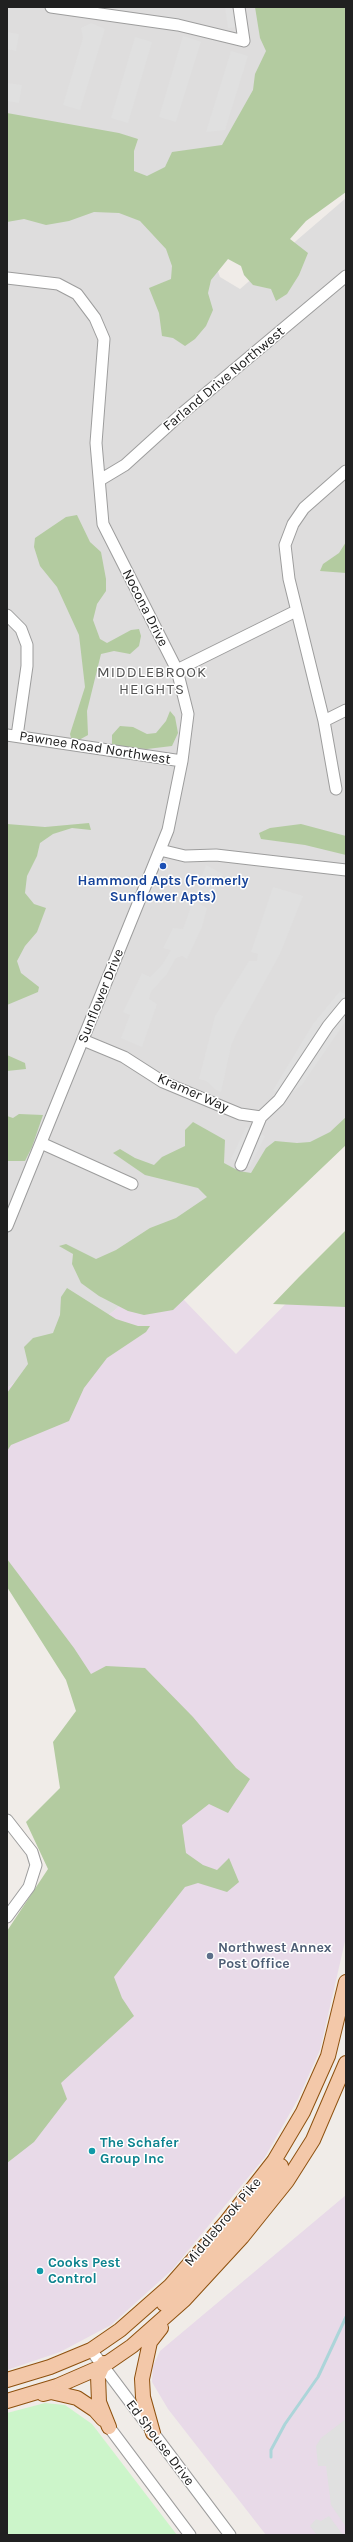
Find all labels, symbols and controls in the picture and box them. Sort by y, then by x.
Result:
street label: Farland Drive Northwest [160,323,288,435]
street label: Nocona Drive [118,567,172,649]
district label: MIDDLEBROOK HEIGHTS [97,664,207,699]
street label: Pawnee Road Northwest [18,728,172,768]
marker: Hammond Apts (Formerly Sunflower Apts) [158,861,168,871]
place label: Hammond Apts (Formerly Sunflower Apts) [78,873,248,906]
street label: Sunflower Drive [74,946,128,1046]
street label: Kramer Way [155,1070,231,1116]
place label: Northwest Annex Post Office [218,1940,332,1972]
marker: Northwest Annex Post Office [205,1951,215,1961]
place label: The Schafer Group Inc [100,2135,178,2168]
marker: The Schafer Group Inc [87,2146,97,2156]
street label: Middlebrook Pike [181,2174,265,2270]
place label: Cooks Pest Control [48,2255,120,2288]
marker: Cooks Pest Control [35,2266,45,2276]
street label: Ed Shouse Drive [122,2397,198,2489]

